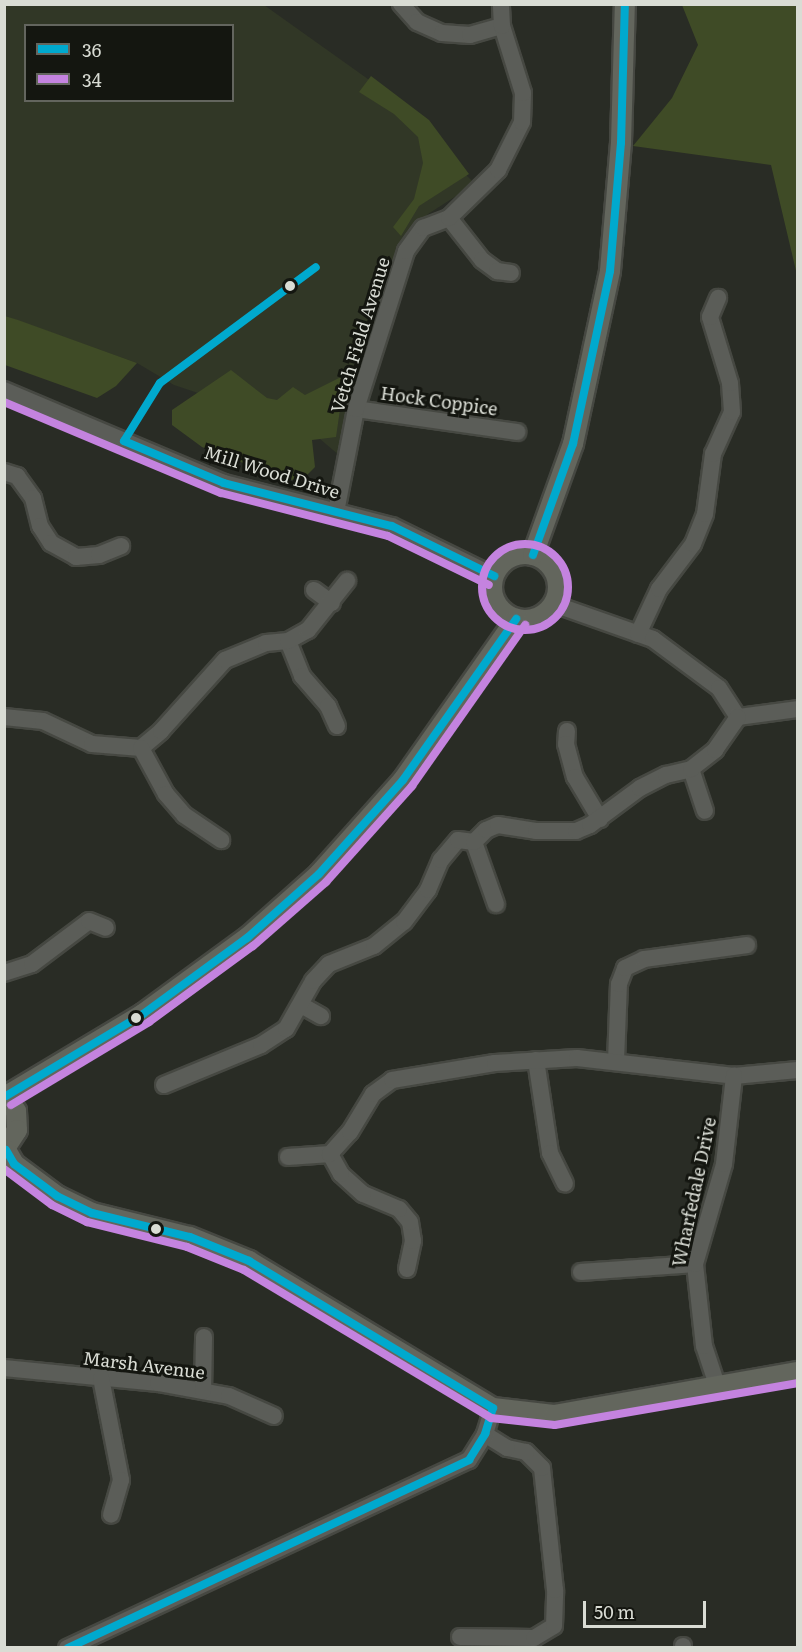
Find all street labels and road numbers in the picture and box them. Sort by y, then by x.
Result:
street label: Vetch Field Avenue [326,254,394,416]
street label: Hock Coppice [379,382,499,420]
street label: Mill Wood Drive [202,441,342,503]
street label: Wharfedale Drive [668,1115,720,1269]
street label: Marsh Avenue [82,1347,206,1383]

